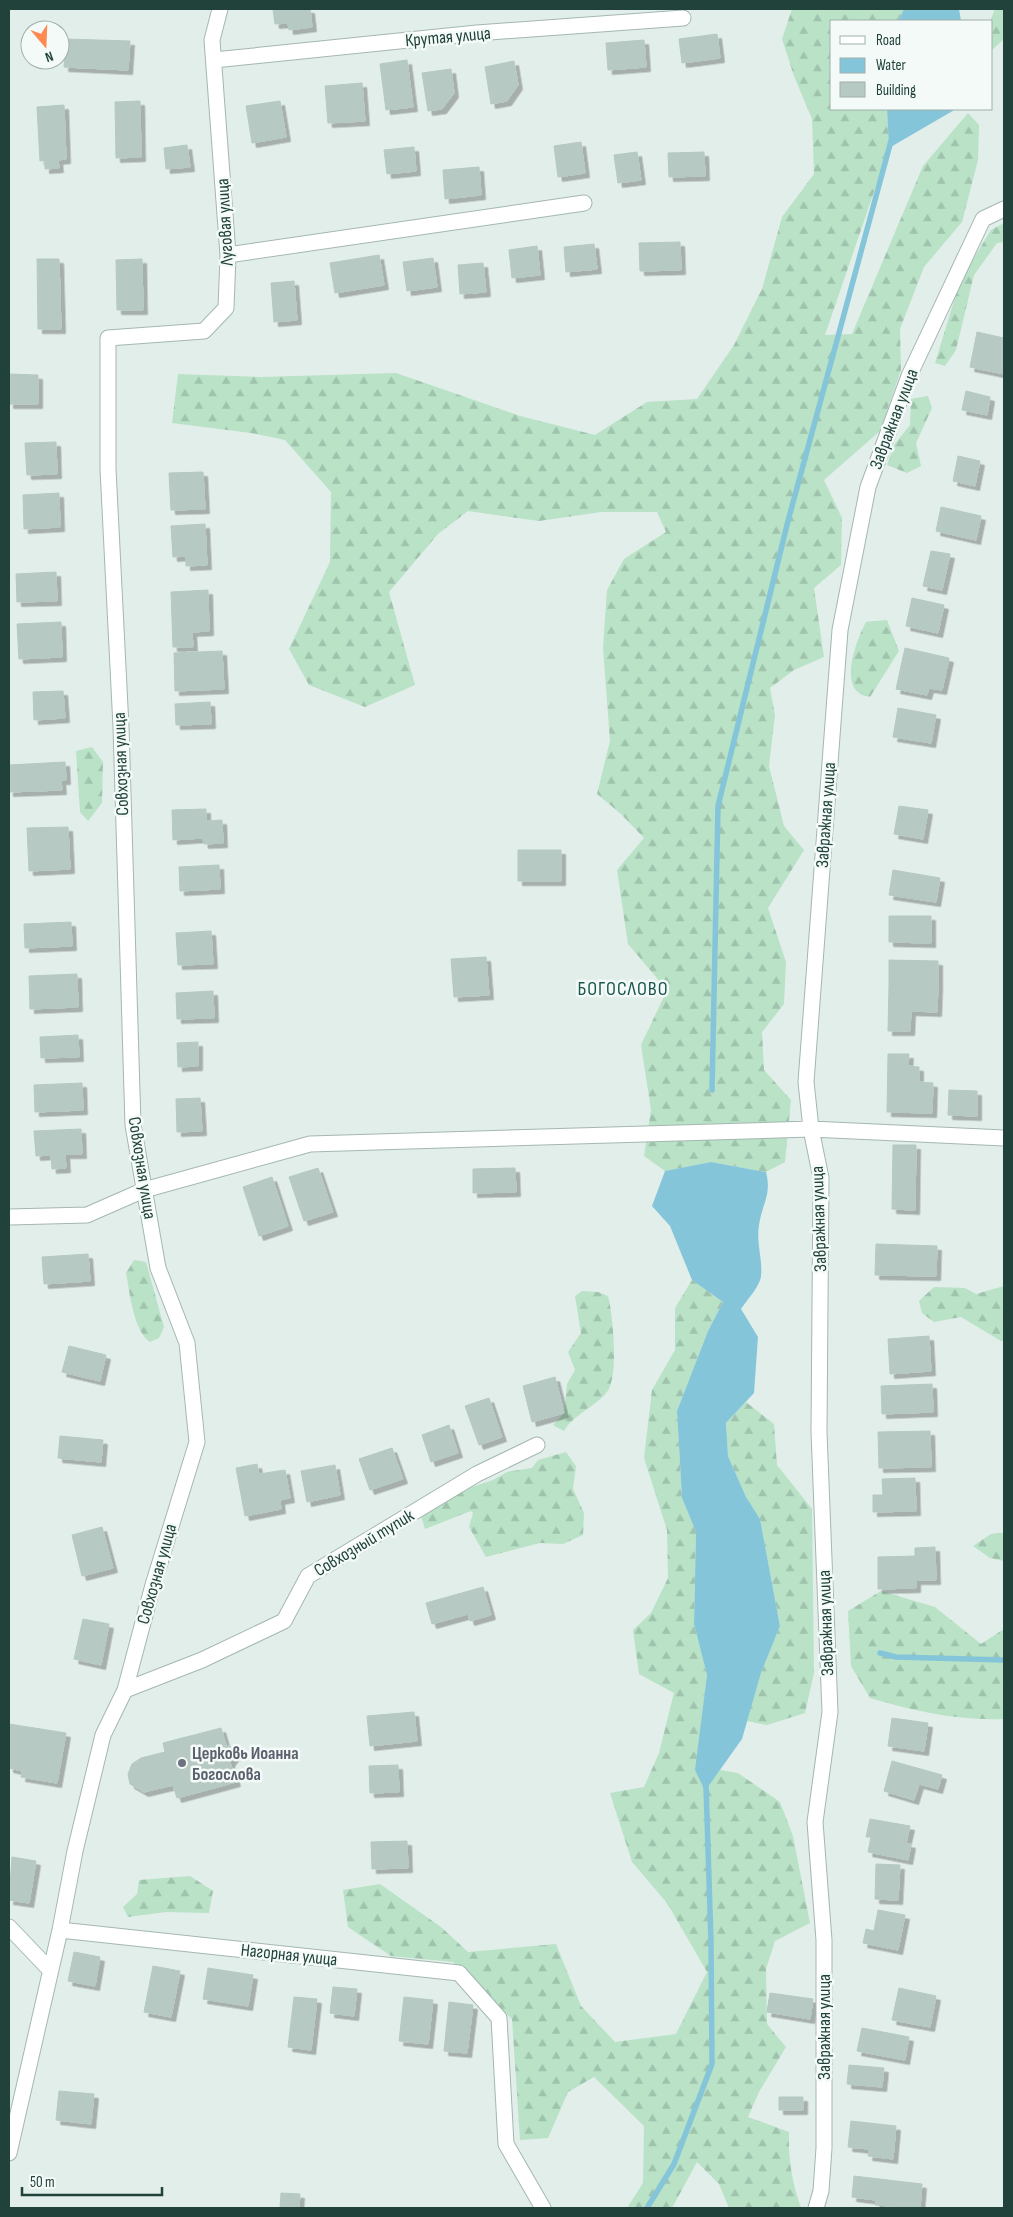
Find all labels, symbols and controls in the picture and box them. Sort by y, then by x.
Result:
north arrow [20,20,70,70]
legend [830,20,993,110]
street label: Крутая улица [404,23,492,51]
text: Road [876,31,901,50]
text: N [43,48,55,66]
text: Water [876,56,907,75]
text: Building [876,81,916,100]
street label: Луговая улица [212,178,238,267]
street label: Завражная улица [865,366,923,472]
street label: Совхозная улица [109,712,133,816]
street label: Завражная улица [812,761,840,869]
district label: БОГОСЛОВО [577,977,669,1001]
street label: Совхозная улица [124,1115,160,1221]
street label: Завражная улица [807,1166,831,1272]
street label: Совхозный тупик [310,1505,418,1581]
street label: Совхозная улица [133,1521,181,1627]
street label: Завражная улица [814,1570,838,1676]
place label: Церковь Иоанна Богослова [192,1743,299,1785]
marker: Церковь Иоанна Богослова [176,1757,188,1769]
street label: Нагорная улица [240,1939,338,1971]
street label: Завражная улица [814,1974,835,2080]
scale bar [22,2164,162,2196]
text: 50 m [30,2173,55,2192]

